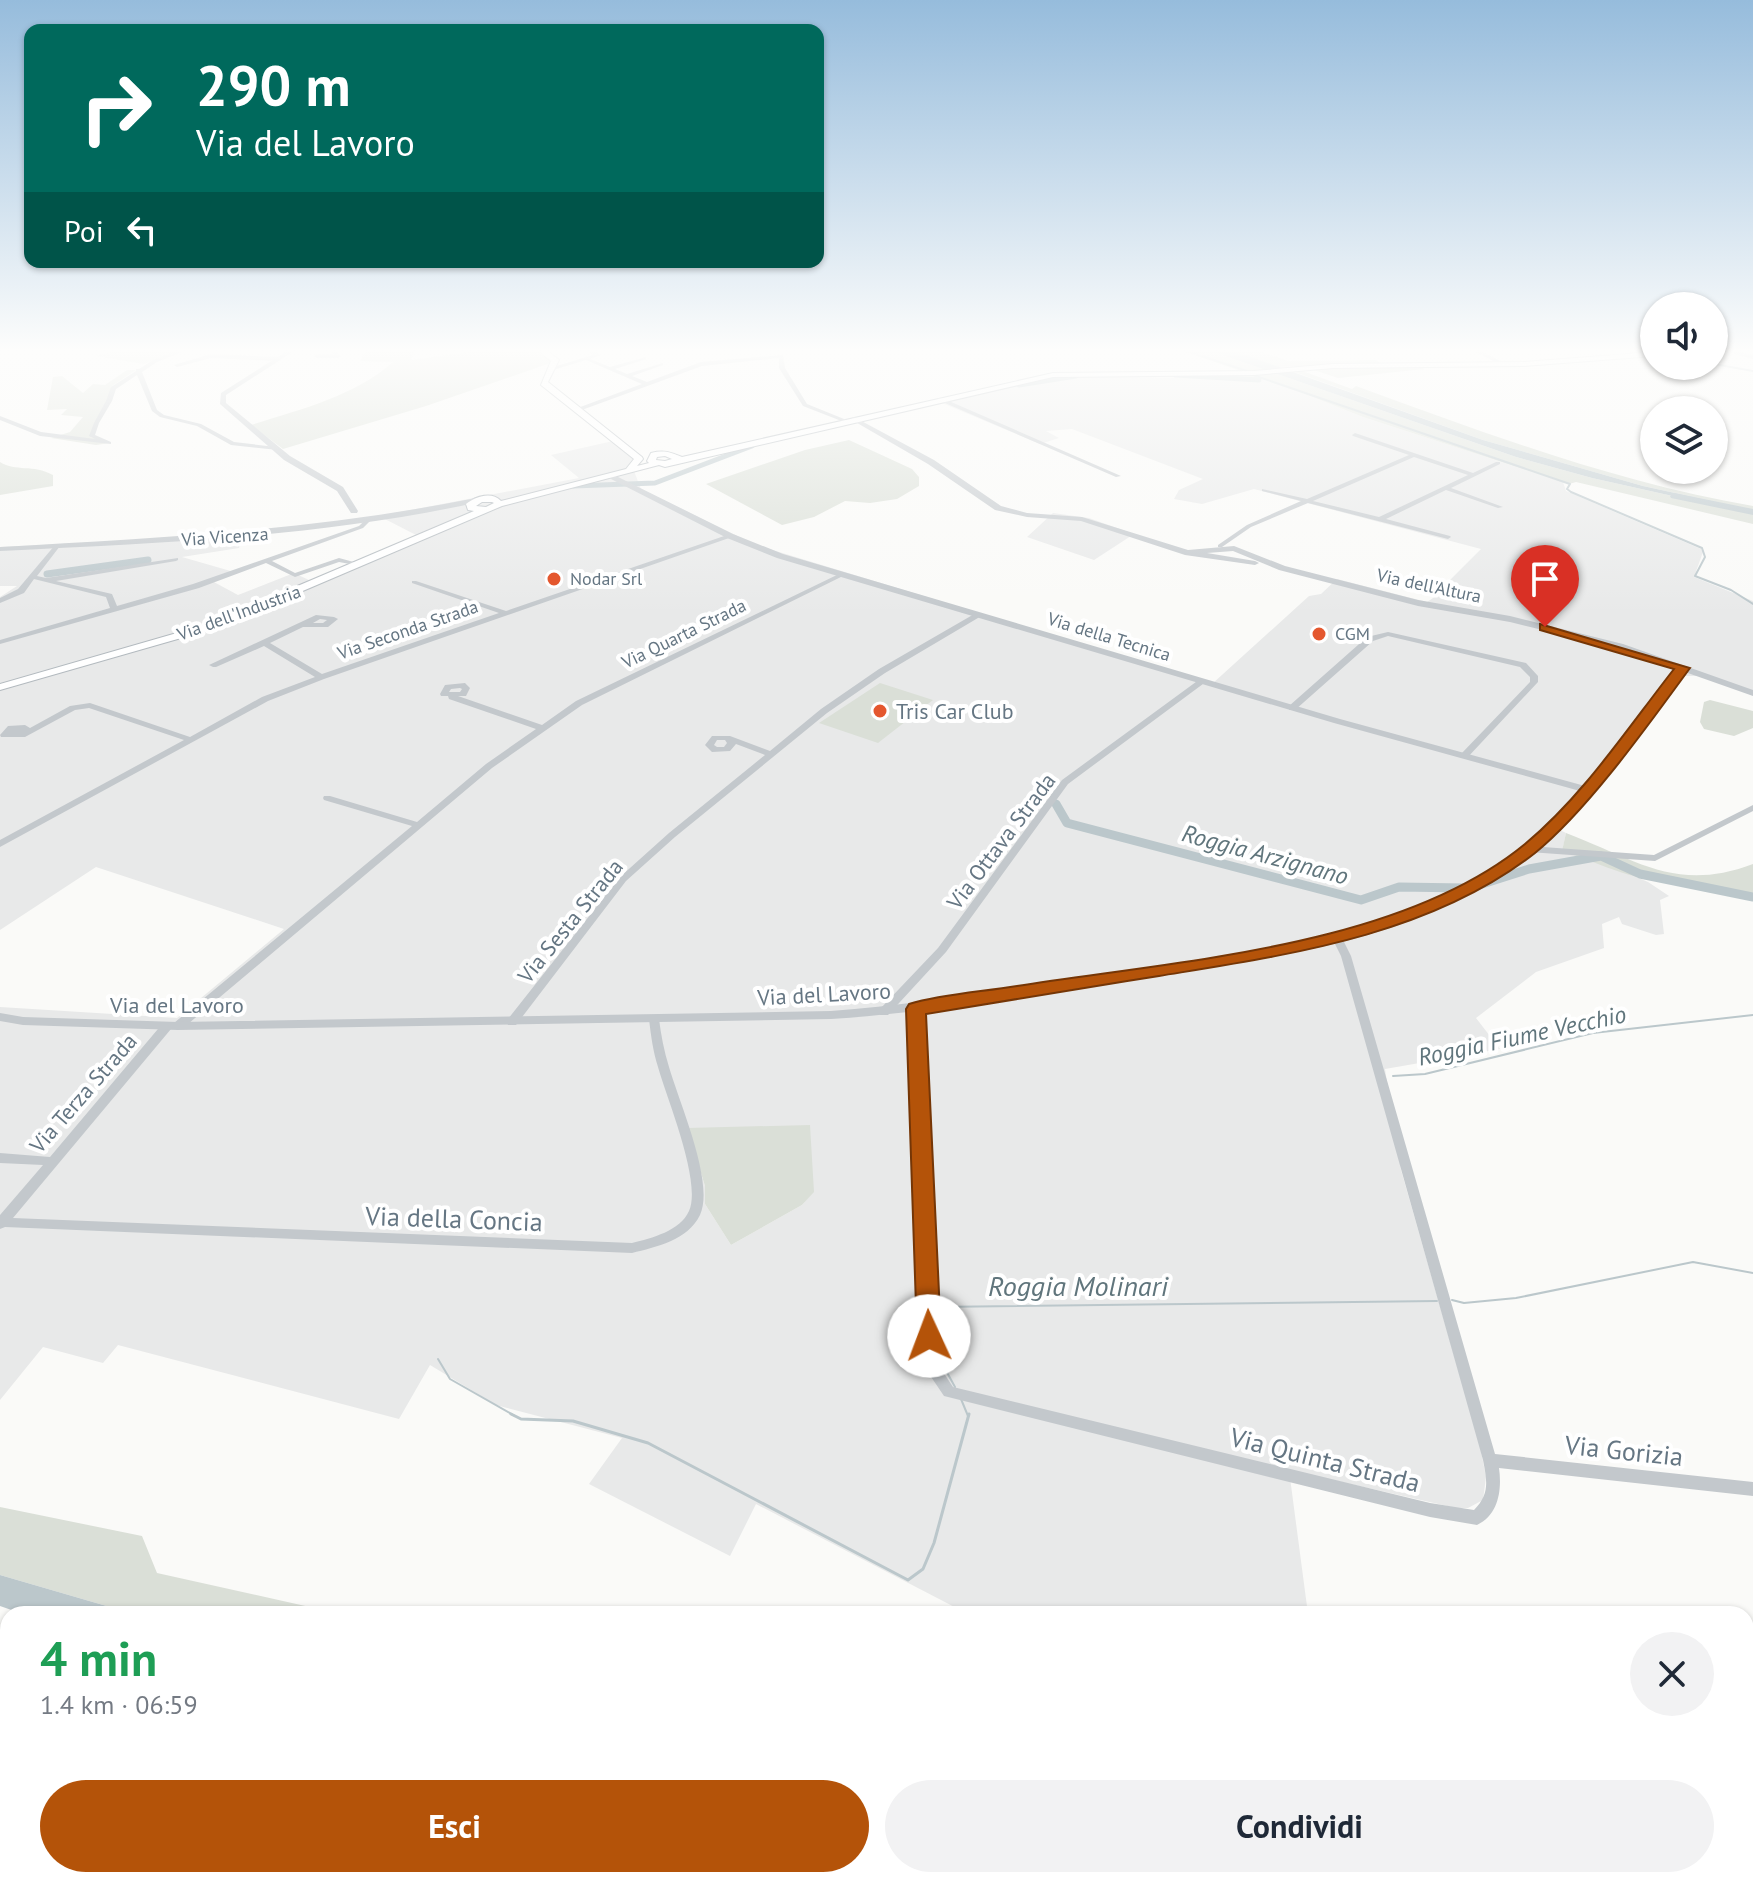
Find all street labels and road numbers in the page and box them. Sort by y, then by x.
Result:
street label: Via Vicenza [180,522,269,551]
street label: Via dell'Altura [1374,563,1484,608]
street label: Via dell'Industria [173,579,304,646]
street label: Via Quarta Strada [617,594,750,674]
street label: Via Seconda Strada [334,595,481,665]
street label: Via della Tecnica [1044,607,1174,666]
street label: Via Ottava Strada [940,767,1061,916]
street label: Via Sesta Strada [511,853,629,990]
street label: Via del Lavoro [755,977,892,1012]
street label: Via del Lavoro [109,991,244,1019]
street label: Via Terza Strada [23,1027,143,1159]
street label: Via della Concia [364,1199,543,1238]
street label: Via Quinta Strada [1226,1420,1423,1499]
street label: Via Gorizia [1562,1428,1685,1473]

